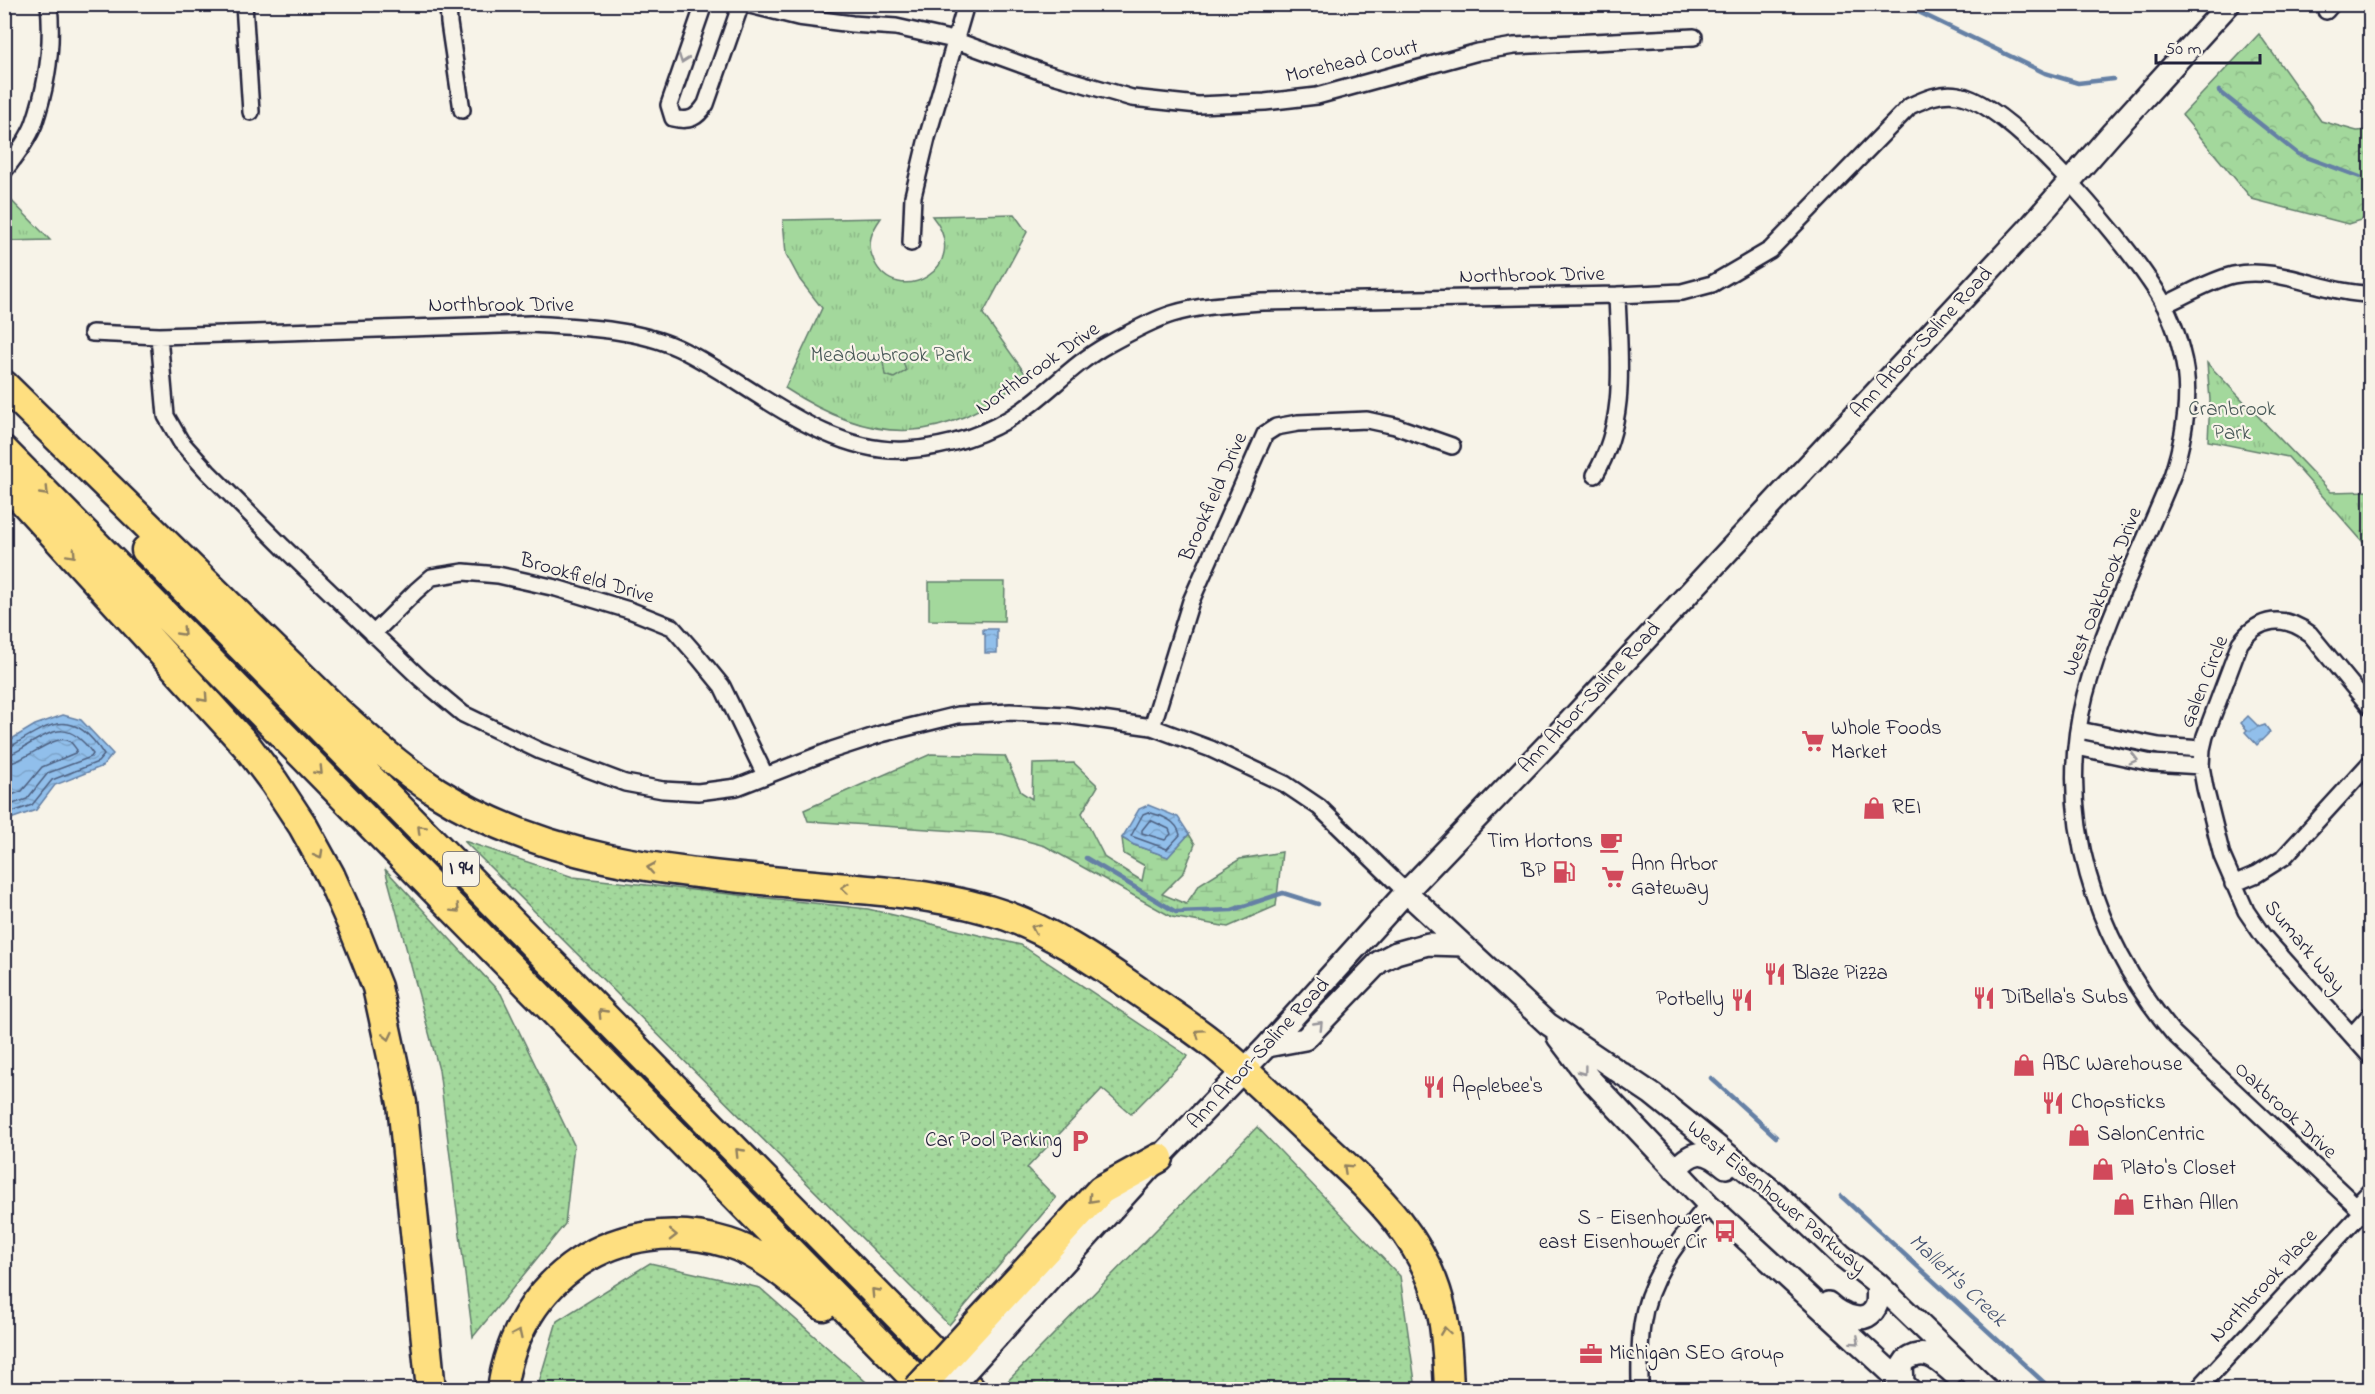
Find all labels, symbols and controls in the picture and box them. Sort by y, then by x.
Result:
scale bar [2156,27,2260,65]
street label: Morehead Court [1283,32,1421,92]
text: 50 m [2165,37,2202,63]
one-way arrow [678,54,691,64]
street label: Northbrook Drive [1459,260,1606,292]
street label: Ann Arbor-Saline Road [1844,260,2000,425]
street label: Northbrook Drive [428,291,574,321]
street label: Northbrook Drive [970,315,1107,423]
park label: Meadowbrook Park [811,341,972,371]
park label: Cranbrook Park [2188,395,2277,449]
street label: Brookfield Drive [1172,427,1256,567]
one-way arrow [38,485,49,496]
street label: West Oakbrook Drive [2055,502,2151,681]
street label: Brookfield Drive [515,545,658,613]
one-way arrow [65,547,76,558]
street label: Ann Arbor-Saline Road [1512,615,1668,780]
one-way arrow [175,625,186,635]
street label: Galen Circle [2173,631,2237,733]
one-way arrow [197,691,208,701]
place label: Whole Foods Market [1831,714,1942,768]
supermarket icon: Whole Foods Market [1800,728,1826,754]
one-way arrow [2129,751,2139,764]
one-way arrow [311,763,322,774]
place label: REI [1892,793,1921,823]
shop icon: REI [1861,795,1887,821]
one-way arrow [417,826,428,836]
place label: Tim Hortons [1487,827,1593,857]
cafe icon: Tim Hortons [1598,829,1624,855]
one-way arrow [312,849,323,859]
place label: Ann Arbor Gateway [1631,850,1718,906]
road number: I 94 [443,852,479,886]
place label: BP [1520,857,1546,887]
fuel station icon: BP [1551,859,1577,885]
one-way arrow [647,863,656,875]
supermarket icon: Ann Arbor Gateway [1600,864,1626,890]
one-way arrow [841,882,850,895]
street label: Sumark Way [2255,894,2352,1001]
one-way arrow [448,902,459,913]
one-way arrow [1030,923,1041,935]
place label: Blaze Pizza [1792,959,1888,989]
restaurant icon: Blaze Pizza [1762,961,1788,987]
street label: Ann Arbor-Saline Road [1181,971,1337,1136]
place label: DiBella's Subs [2001,983,2128,1013]
place label: Potbelly [1656,985,1724,1017]
restaurant icon: DiBella's Subs [1971,985,1997,1011]
restaurant icon: Potbelly [1729,987,1755,1013]
one-way arrow [599,1010,610,1021]
one-way arrow [1312,1021,1323,1031]
one-way arrow [1194,1029,1205,1040]
one-way arrow [381,1031,394,1041]
place label: ABC Warehouse [2042,1050,2183,1080]
shop icon: ABC Warehouse [2011,1052,2037,1078]
street label: Oakbrook Drive [2227,1055,2344,1167]
one-way arrow [1576,1064,1587,1075]
place label: Applebee's [1452,1072,1543,1102]
restaurant icon: Applebee's [1421,1074,1447,1100]
place label: Chopsticks [2071,1088,2166,1118]
restaurant icon: Chopsticks [2040,1090,2066,1116]
street label: West Eisenhower Parkway [1678,1114,1872,1284]
place label: SalonCentric [2097,1120,2205,1150]
shop icon: SalonCentric [2066,1122,2092,1148]
place label: Car Pool Parking [925,1126,1062,1158]
parking icon: Car Pool Parking [1067,1128,1093,1154]
one-way arrow [735,1149,746,1160]
place label: Plato's Closet [2121,1154,2236,1184]
shop icon: Plato's Closet [2090,1156,2116,1182]
one-way arrow [1344,1164,1354,1175]
place label: Ethan Allen [2142,1189,2238,1219]
shop icon: Ethan Allen [2111,1191,2137,1217]
one-way arrow [1088,1193,1099,1203]
place label: S - Eisenhower east Eisenhower Cir [1539,1204,1707,1258]
bus stop icon: S - Eisenhower east Eisenhower Cir [1712,1218,1738,1244]
street label: Northbrook Place [2203,1222,2325,1350]
water label: Mallett's Creek [1901,1227,2014,1336]
one-way arrow [668,1229,677,1241]
one-way arrow [872,1288,883,1299]
one-way arrow [1439,1327,1451,1336]
one-way arrow [511,1329,523,1340]
one-way arrow [1849,1334,1860,1345]
place label: Michigan SEO Group [1609,1339,1784,1371]
office icon: Michigan SEO Group [1578,1341,1604,1367]

